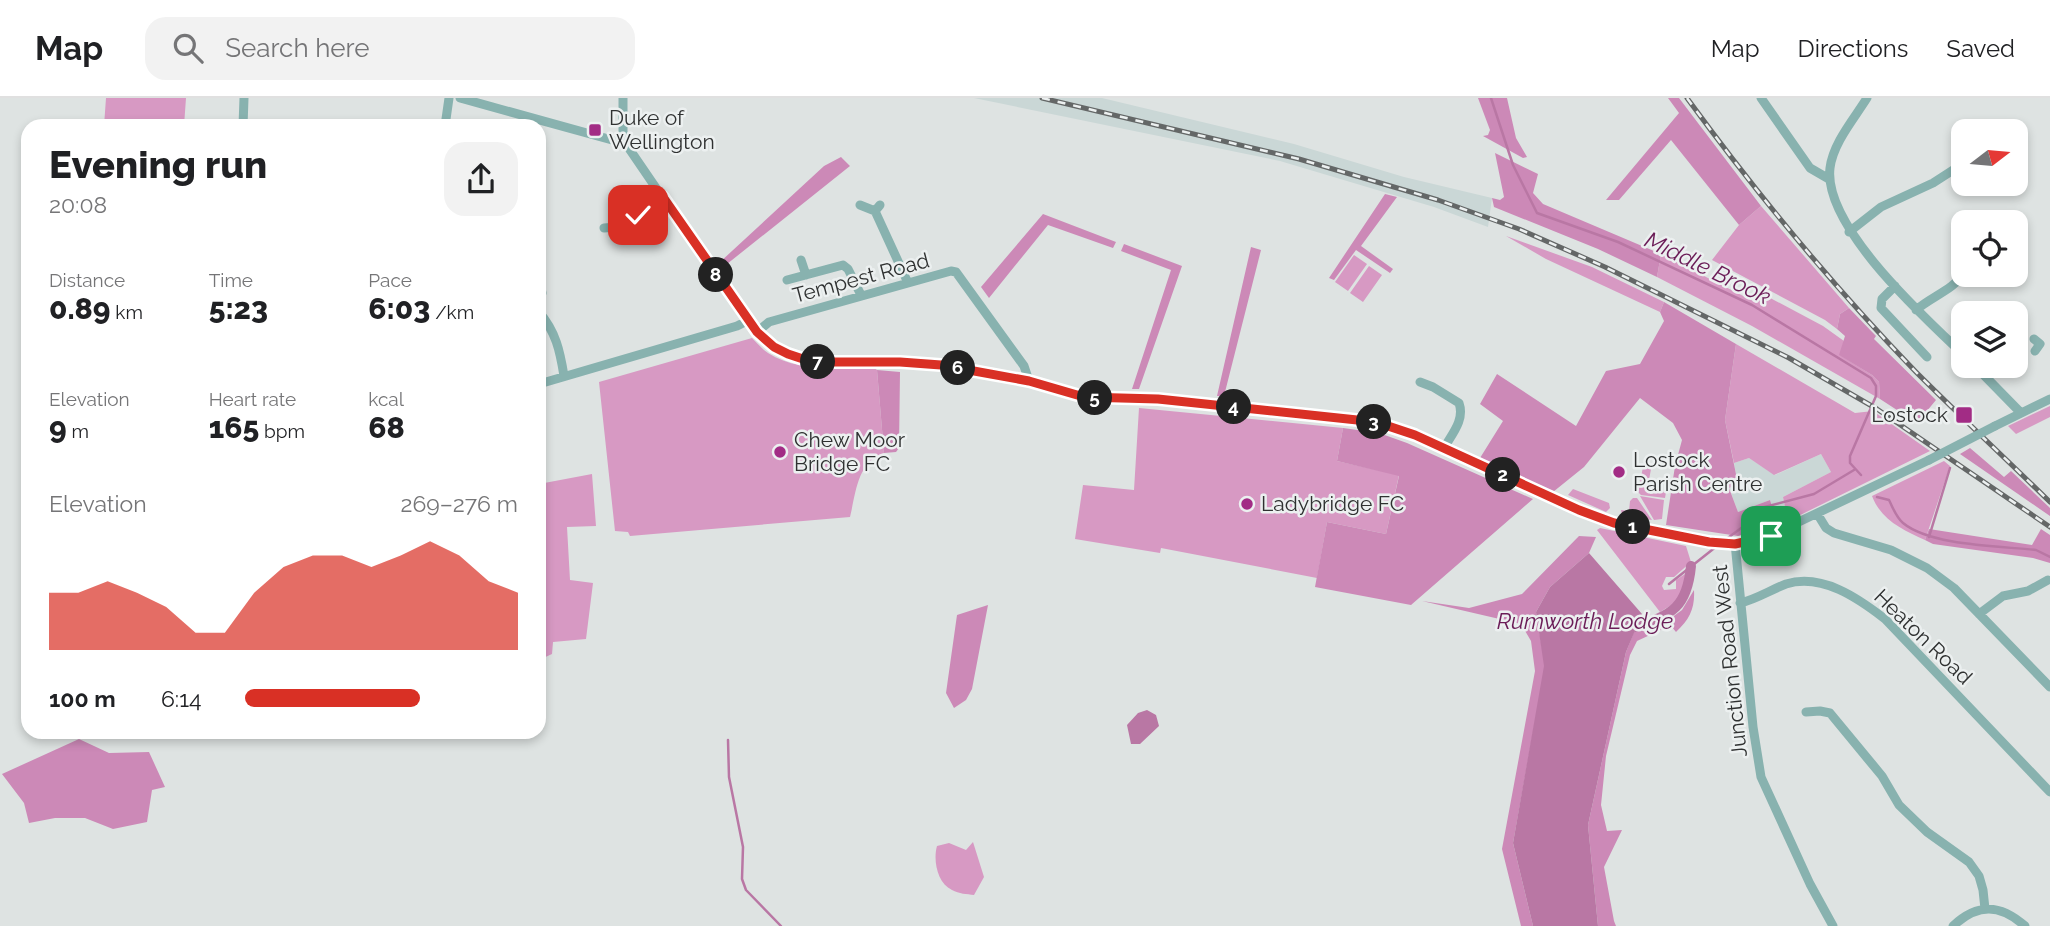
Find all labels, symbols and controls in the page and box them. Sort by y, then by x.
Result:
search box [145,17,635,80]
text: Map [35,29,103,68]
icon: search [169,29,207,67]
text: Search here [225,33,370,63]
text: Map [1711,34,1760,63]
text: Directions [1798,34,1908,63]
text: Saved [1946,34,2015,63]
place label: Duke of Wellington [609,105,715,154]
north arrow [1951,119,2028,196]
map controls [1951,119,2028,378]
marker: Duke of Wellington [587,122,603,138]
text: Evening run [49,142,267,187]
button: share [444,142,518,216]
pin [608,185,668,245]
text: 20:08 [49,191,107,218]
icon: check [619,196,657,234]
button: locate [1951,210,2028,287]
water label: Middle Brook [1641,225,1776,310]
street label: Tempest Road [790,247,932,308]
pin: 8 [698,258,734,292]
text: 8 [710,263,721,285]
text: Distance [49,269,125,291]
text: Time [209,269,253,291]
text: Pace [368,269,412,291]
text: 0.89 [49,291,110,326]
text: 5:23 [209,291,268,326]
text: 6:03 [368,291,430,326]
text: km [110,301,143,323]
text: /km [430,301,474,323]
button: layers [1951,301,2028,378]
pin: 7 [800,344,836,380]
text: 7 [812,350,823,372]
pin: 6 [940,350,976,386]
text: 6 [952,356,963,378]
pin: 5 [1078,380,1112,416]
text: 5 [1089,386,1100,408]
text: Elevation [49,388,130,410]
text: Heart rate [209,388,296,410]
text: kcal [368,388,404,410]
pin: 4 [1216,390,1252,424]
text: 4 [1228,395,1239,417]
place label: Lostock [1871,402,1948,427]
pin: 3 [1356,404,1392,440]
marker: Lostock [1954,405,1974,425]
text: 9 [49,410,67,445]
text: 165 [209,410,259,445]
text: 68 [368,410,405,445]
text: 3 [1368,410,1379,432]
text: m [67,420,89,442]
text: bpm [259,420,305,442]
place label: Chew Moor Bridge FC [794,427,906,476]
marker: Chew Moor Bridge FC [772,444,788,460]
place label: Lostock Parish Centre [1633,447,1762,496]
pin: 2 [1486,458,1520,492]
text: 2 [1497,463,1508,485]
marker: Lostock Parish Centre [1611,464,1627,480]
text: Elevation [49,490,147,517]
text: 269–276 m [400,490,518,517]
place label: Ladybridge FC [1261,491,1404,516]
marker: Ladybridge FC [1239,496,1255,512]
pin [1741,506,1801,566]
pin: 1 [1616,510,1650,544]
text: 1 [1628,515,1637,537]
icon: arrive [1752,517,1790,555]
street label: Junction Road West [1707,564,1752,758]
street label: Heaton Road [1869,584,1977,690]
water label: Rumworth Lodge [1497,607,1673,634]
text: 100 m [49,685,116,712]
text: 6:14 [161,685,202,712]

